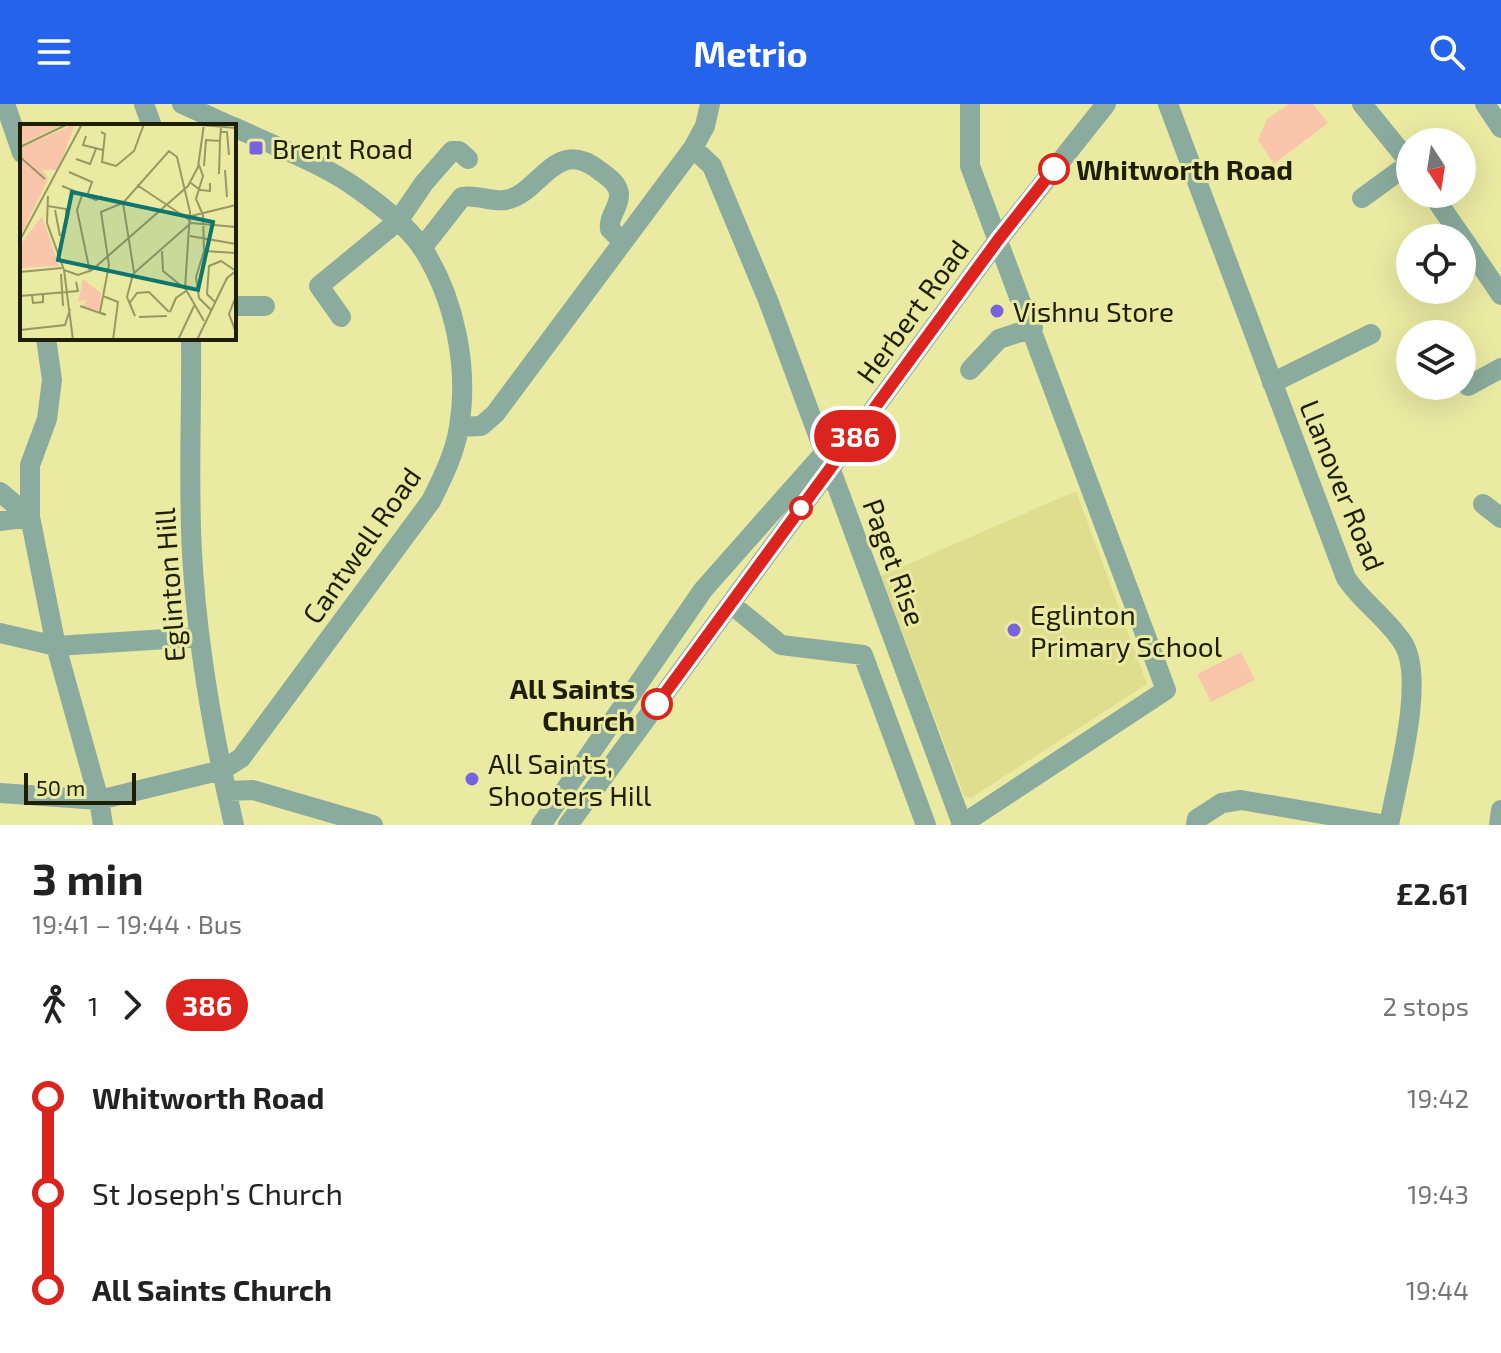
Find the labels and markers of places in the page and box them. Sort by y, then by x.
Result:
place label: Brent Road [272,131,413,165]
marker: Brent Road [247,139,265,157]
place label: Whitworth Road [1076,152,1293,186]
marker: Whitworth Road [1039,154,1069,184]
place label: Vishnu Store [1013,294,1174,328]
marker: Vishnu Store [988,302,1006,320]
unlabelled marker [790,497,812,519]
place label: Eglinton Primary School [1030,597,1223,663]
marker: Eglinton Primary School [1005,621,1023,639]
place label: All Saints Church [510,671,635,737]
marker: All Saints Church [642,689,672,719]
place label: All Saints, Shooters Hill [488,746,652,812]
marker: All Saints, Shooters Hill [463,770,481,788]

